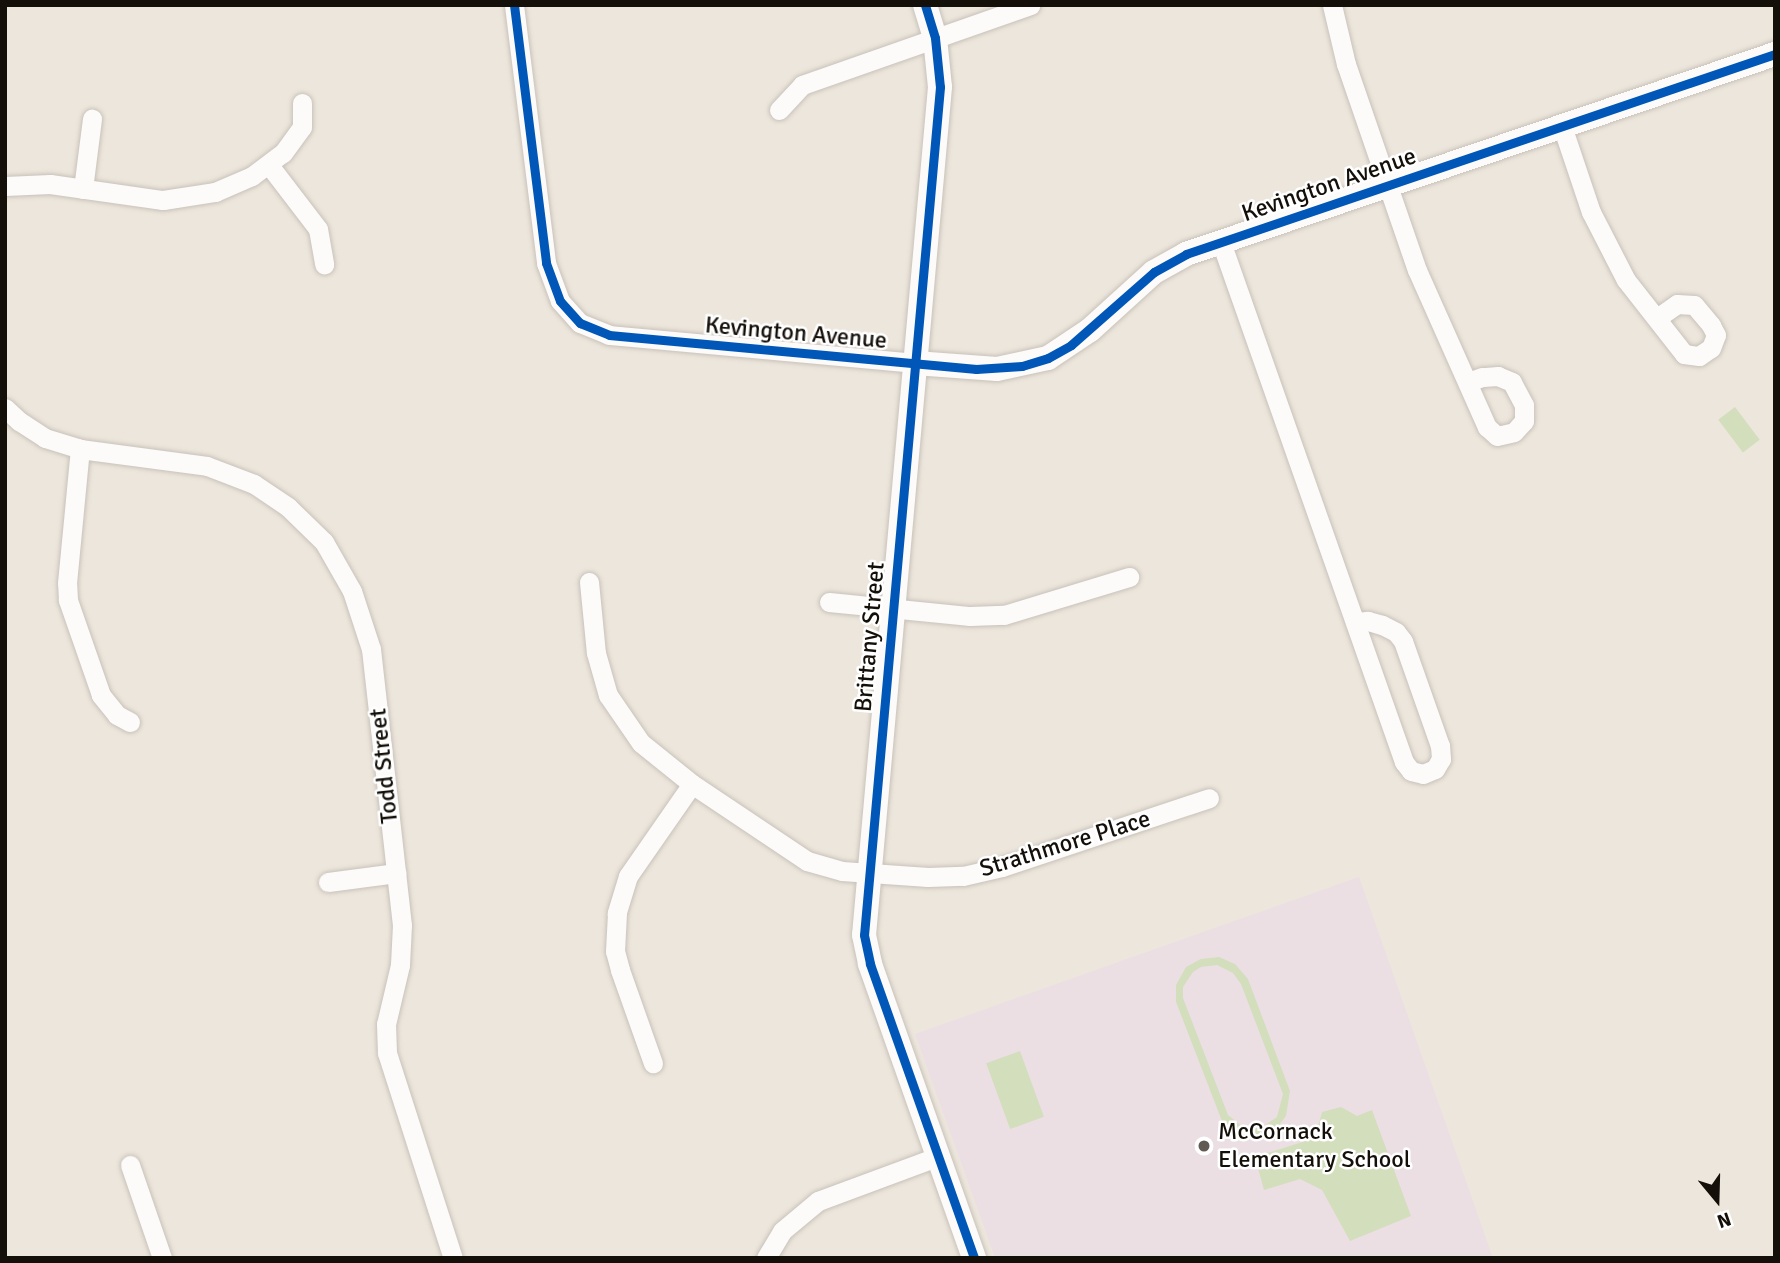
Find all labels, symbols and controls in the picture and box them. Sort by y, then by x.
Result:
street label: Kevington Avenue [1238,142,1420,228]
street label: Kevington Avenue [704,311,888,355]
street label: Brittany Street [849,561,891,713]
street label: Todd Street [364,707,404,825]
street label: Strathmore Place [976,804,1154,884]
place label: McCornack Elementary School [1218,1118,1411,1174]
marker: McCornack Elementary School [1196,1138,1212,1154]
north arrow [1682,1165,1752,1235]
text: N [1714,1206,1734,1233]

